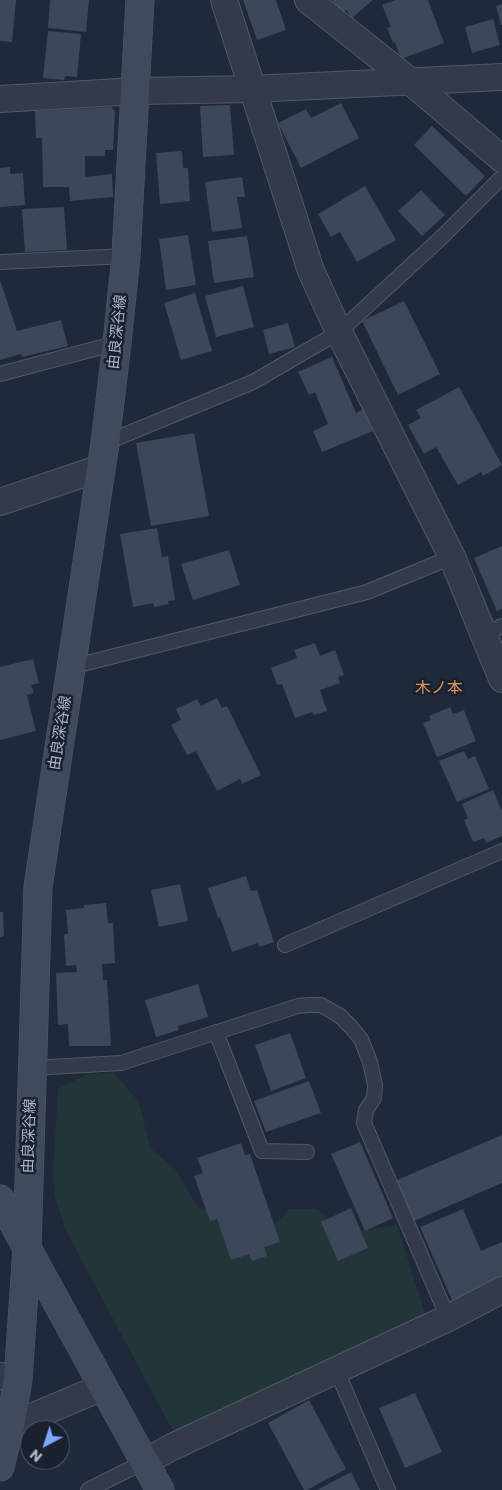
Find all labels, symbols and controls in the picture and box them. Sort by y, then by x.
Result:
street label: 由良深谷線 [105,294,131,370]
district label: 木ノ本 [415,679,463,699]
street label: 由良深谷線 [46,695,76,771]
street label: 由良深谷線 [20,1098,40,1174]
north arrow [20,1420,70,1470]
text: N [26,1445,46,1467]

